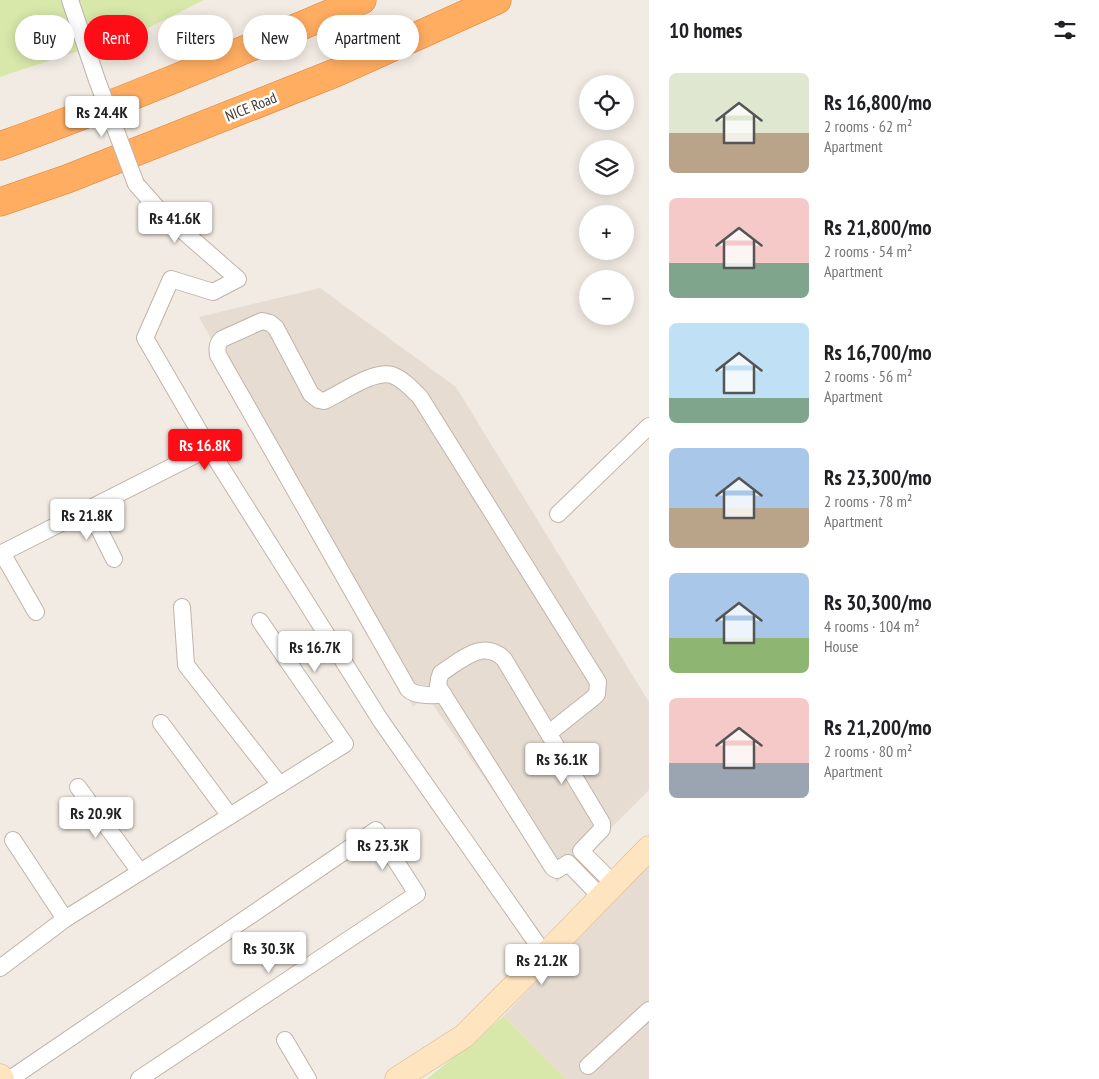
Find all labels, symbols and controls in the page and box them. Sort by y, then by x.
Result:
chip: Buy [15,15,74,60]
chip: Rent [84,15,148,60]
chip: Filters [158,15,233,60]
chip: New [243,15,307,60]
chip: Apartment [317,15,419,60]
icon: filters [1051,16,1079,44]
text: 10 homes [669,17,742,44]
map controls [579,75,634,325]
button: locate [579,75,634,130]
street label: NICE Road [222,88,279,125]
text: Rs 16,800/mo [824,89,932,116]
icon: home [709,93,769,153]
pin: Rs 24.4K [50,96,154,138]
text: Rs 24.4K [76,102,128,122]
text: 2 rooms · 62 m² [824,116,912,136]
text: Apartment [824,136,883,156]
button: layers [579,140,634,195]
pin: Rs 41.6K [123,202,227,244]
button: + [579,205,634,260]
text: Rs 41.6K [149,208,201,228]
text: Rs 21,800/mo [824,214,932,241]
icon: home [709,218,769,278]
text: 2 rooms · 54 m² [824,241,912,261]
text: Apartment [824,261,883,281]
button: − [579,270,634,325]
text: Rs 16,700/mo [824,339,932,366]
icon: home [709,343,769,403]
text: 2 rooms · 56 m² [824,366,912,386]
text: Apartment [824,386,883,406]
pin: Rs 16.8K [153,428,257,471]
text: Rs 16.8K [179,435,231,455]
text: Rs 23,300/mo [824,464,932,491]
icon: home [709,468,769,528]
text: 2 rooms · 78 m² [824,491,912,511]
pin: Rs 21.8K [35,498,139,541]
text: Rs 21.8K [61,505,113,525]
text: Apartment [824,511,883,531]
text: Rs 30,300/mo [824,589,932,616]
icon: home [709,593,769,653]
text: 4 rooms · 104 m² [824,616,920,636]
pin: Rs 16.7K [263,630,367,673]
text: House [824,636,858,656]
text: Rs 16.7K [289,637,341,657]
text: Rs 21,200/mo [824,714,932,741]
icon: home [709,718,769,778]
text: 2 rooms · 80 m² [824,741,912,761]
pin: Rs 36.1K [510,742,614,785]
text: Rs 36.1K [536,749,588,769]
text: Apartment [824,761,883,781]
pin: Rs 20.9K [44,796,148,839]
text: Rs 20.9K [70,803,122,823]
pin: Rs 23.3K [331,828,435,871]
text: Rs 23.3K [357,835,409,855]
pin: Rs 30.3K [217,932,321,974]
text: Rs 30.3K [243,938,295,958]
pin: Rs 21.2K [490,944,594,986]
text: Rs 21.2K [516,950,568,970]

